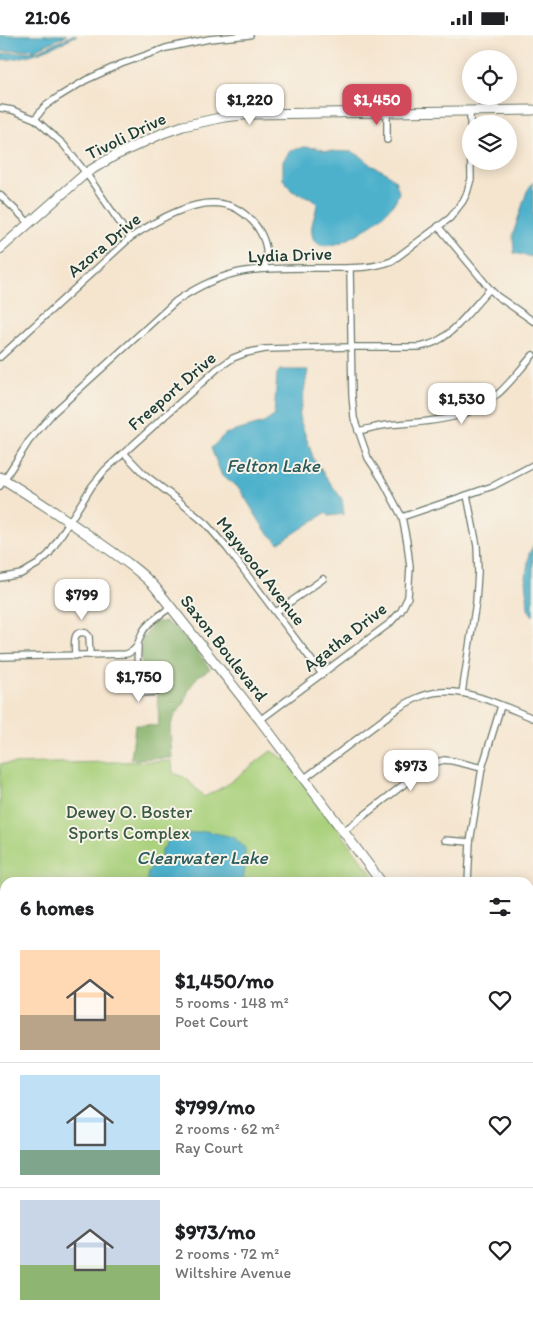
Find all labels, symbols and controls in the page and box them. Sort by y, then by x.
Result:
text: 21:06 [25,6,70,29]
map controls [462,50,517,170]
button: locate [462,50,517,105]
pin: $1,220 [209,83,291,126]
pin: $1,450 [336,83,418,126]
text: $1,220 [227,90,273,109]
text: $1,450 [353,90,401,109]
street label: Tivoli Drive [82,107,170,165]
button: layers [462,115,517,170]
street label: Azora Drive [63,208,145,282]
street label: Lydia Drive [247,243,333,267]
street label: Freeport Drive [123,347,221,435]
pin: $1,530 [421,383,503,425]
text: $1,530 [439,389,485,408]
water label: Felton Lake [226,454,321,477]
street label: Maywood Avenue [212,512,310,630]
pin: $799 [52,579,112,621]
text: $799 [66,585,98,604]
street label: Saxon Boulevard [175,590,273,706]
street label: Agatha Drive [299,598,391,676]
pin: $1,750 [98,661,180,703]
text: $1,750 [116,667,162,686]
pin: $973 [381,749,441,792]
text: $973 [394,756,428,775]
park label: Dewey O. Boster Sports Complex [66,801,193,844]
water label: Clearwater Lake [136,846,269,869]
icon: filters [486,893,514,921]
text: 6 homes [20,895,94,920]
text: $1,450/mo [175,968,274,993]
icon: home [60,970,120,1030]
icon: heart [486,986,514,1014]
text: 5 rooms · 148 m² [175,993,289,1012]
text: Poet Court [175,1012,248,1031]
text: $799/mo [175,1094,255,1119]
icon: home [60,1095,120,1155]
icon: heart [486,1111,514,1139]
text: 2 rooms · 62 m² [175,1119,280,1138]
text: Ray Court [175,1138,243,1157]
text: $973/mo [175,1219,256,1244]
icon: home [60,1220,120,1280]
icon: heart [486,1236,514,1264]
text: 2 rooms · 72 m² [175,1244,279,1263]
text: Wiltshire Avenue [175,1263,291,1282]

